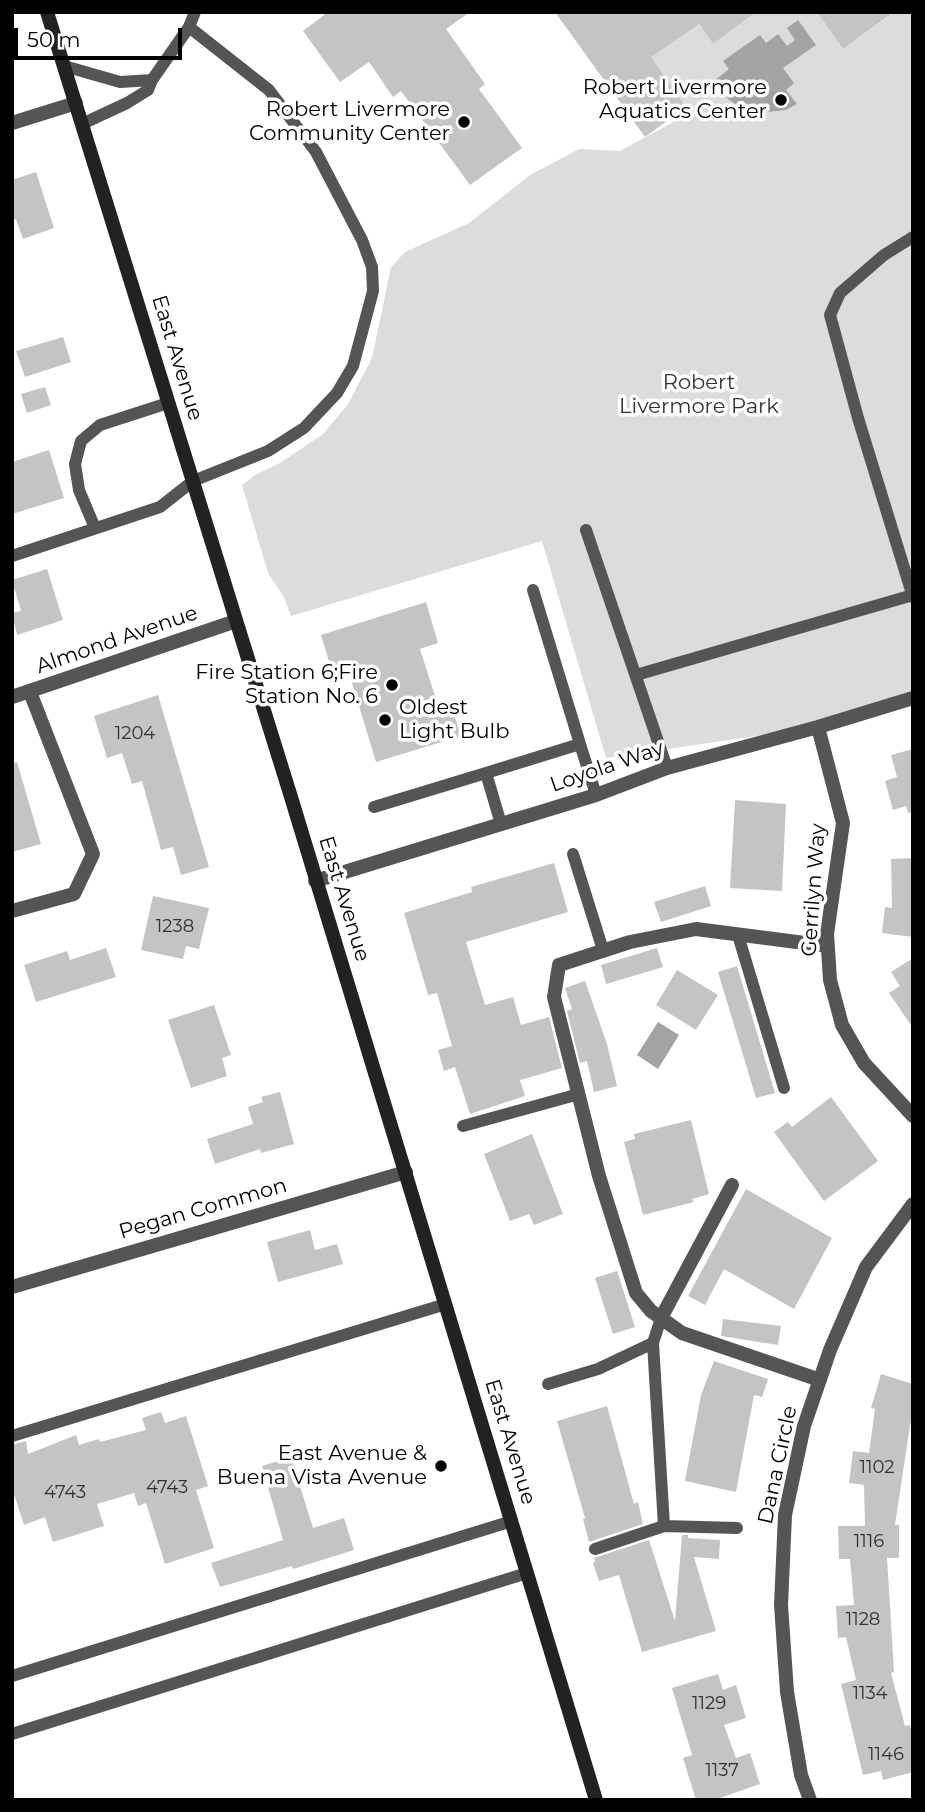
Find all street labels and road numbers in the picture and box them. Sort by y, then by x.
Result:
street label: East Avenue [146,292,208,424]
street label: Almond Avenue [33,601,201,679]
street label: Loyola Way [547,736,667,798]
street label: Gerrilyn Way [797,823,831,957]
street label: East Avenue [313,833,375,965]
street label: Pegan Common [116,1173,290,1245]
street label: East Avenue [479,1376,541,1508]
street label: Dana Circle [753,1403,803,1527]

